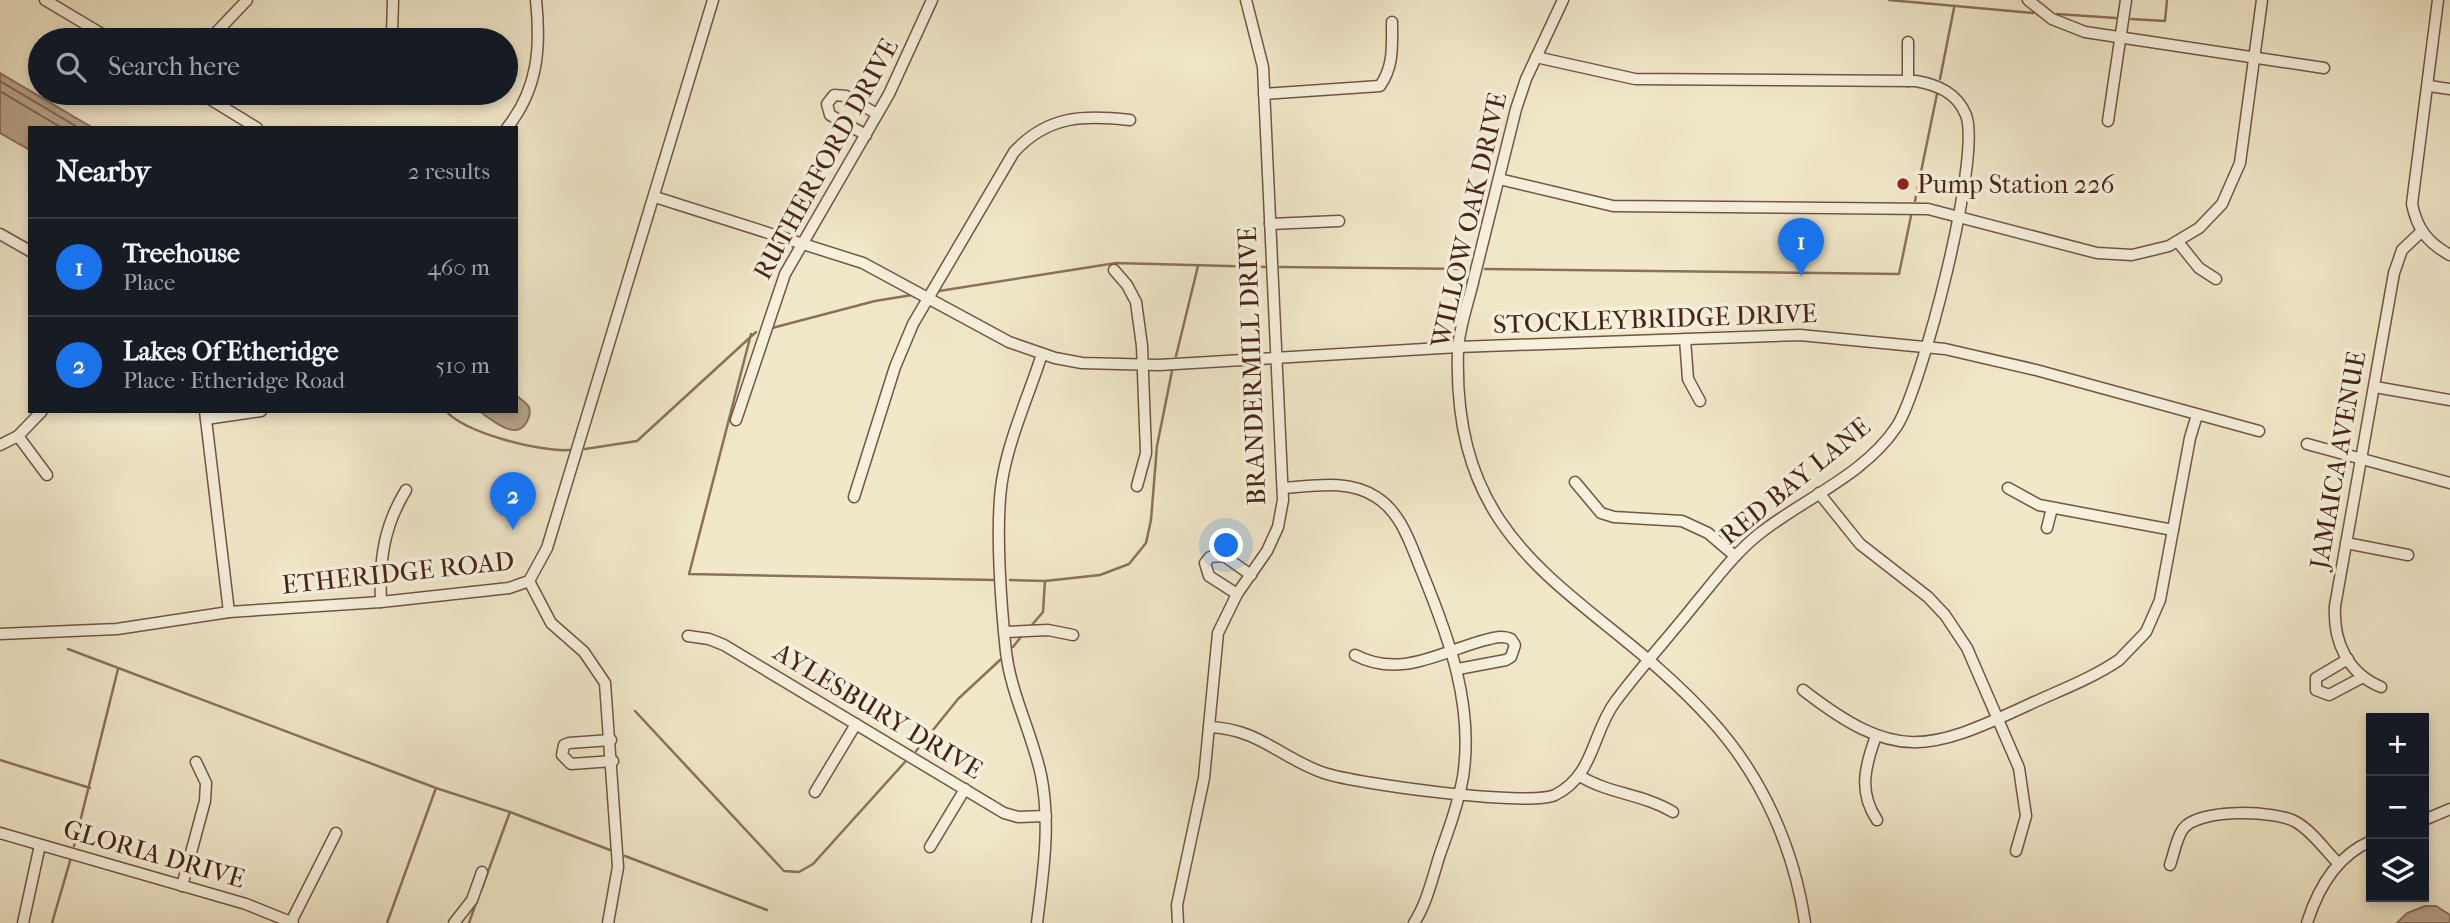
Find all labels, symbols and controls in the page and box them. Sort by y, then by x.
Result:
search box [28,28,518,105]
street label: RUTHERFORD DRIVE [747,33,905,285]
icon: search [52,48,90,86]
text: Search here [108,51,240,82]
street label: WILLOW OAK DRIVE [1424,89,1513,352]
text: Nearby [56,154,151,189]
text: 2 results [408,158,490,185]
place label: Pump Station 226 [1917,169,2116,200]
marker: Pump Station 226 [1895,176,1911,192]
pin: 1 [1778,218,1824,276]
street label: BRANDERMILL DRIVE [1232,226,1272,506]
text: Treehouse [123,238,240,269]
text: 1 [75,254,83,281]
text: 460 m [427,254,490,281]
text: Place [123,269,175,296]
street label: STOCKLEYBRIDGE DRIVE [1492,298,1818,340]
text: Lakes Of Etheridge [123,336,339,367]
street label: JAMAICA AVENUE [2303,349,2372,573]
text: 2 [73,352,85,379]
text: 510 m [435,352,490,379]
text: Place · Etheridge Road [123,367,345,394]
street label: RED BAY LANE [1713,411,1877,551]
pin: 2 [490,472,536,530]
your location [1209,528,1243,562]
street label: ETHERIDGE ROAD [280,545,516,601]
street label: AYLESBURY DRIVE [767,636,988,786]
map controls [2366,713,2429,902]
button: + [2366,713,2429,776]
button: − [2366,776,2429,839]
street label: GLORIA DRIVE [60,813,248,895]
button: layers [2366,839,2429,902]

